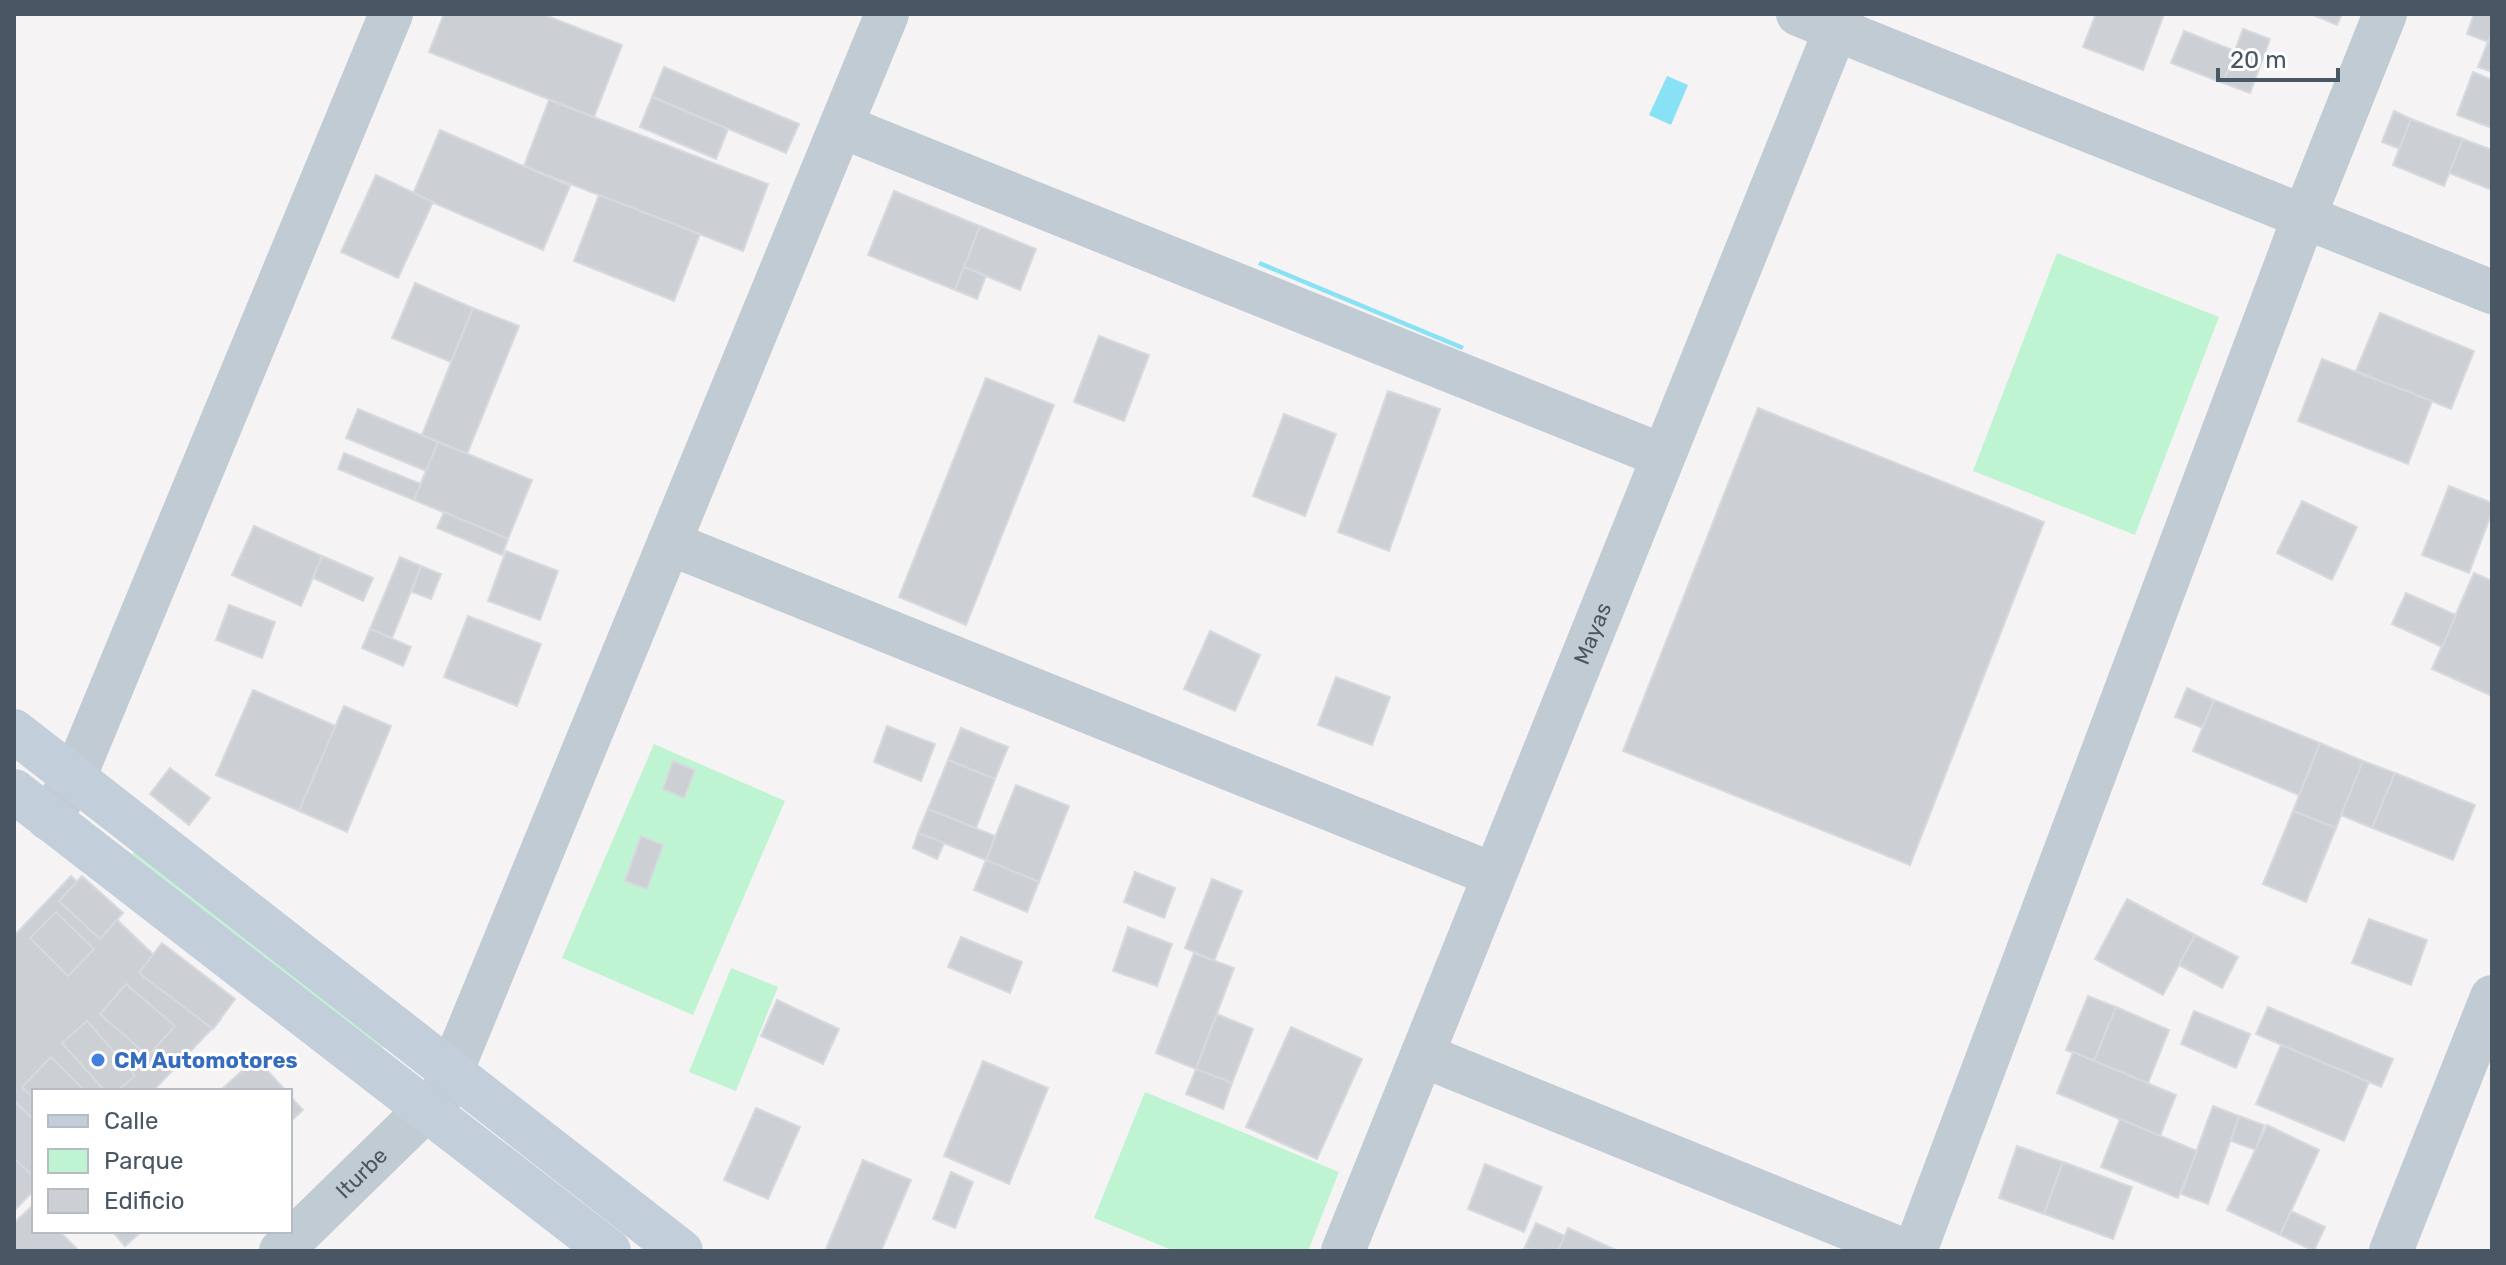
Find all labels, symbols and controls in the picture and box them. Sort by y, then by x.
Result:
scale bar [2218,32,2338,82]
text: 20 m [2230,46,2287,74]
street label: Mayas [1568,599,1617,669]
place label: CM Automotores [114,1047,298,1074]
marker: CM Automotores [89,1051,107,1069]
legend [32,1089,292,1233]
text: Calle [104,1107,158,1135]
street label: Iturbe [330,1142,393,1204]
text: Parque [104,1147,183,1175]
text: Edificio [104,1187,185,1215]

